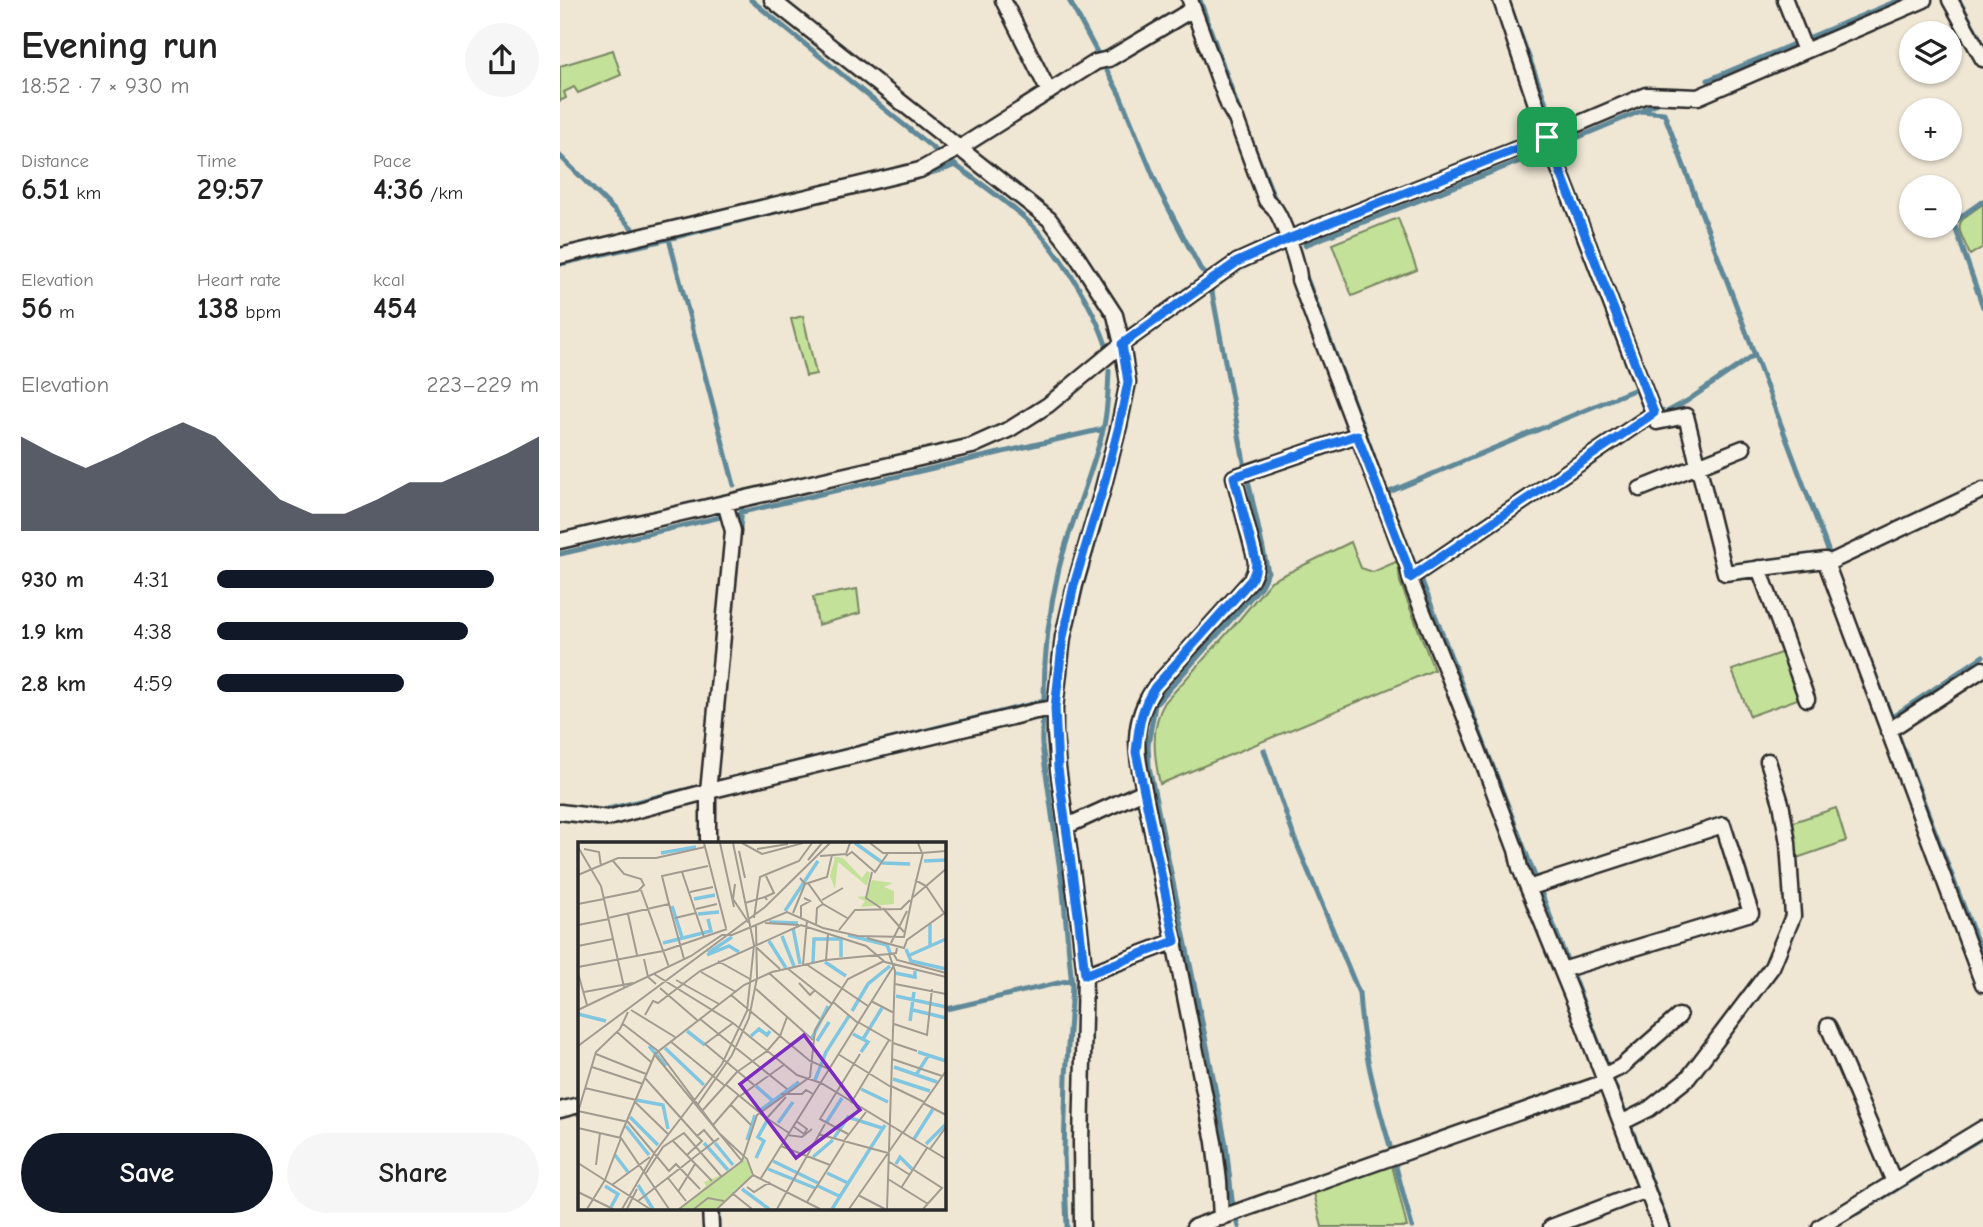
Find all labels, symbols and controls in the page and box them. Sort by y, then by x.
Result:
map controls [1899,21,1962,238]
button: layers [1899,21,1962,84]
button: share [465,23,539,97]
text: Evening run [21,24,218,68]
text: 18:52 · 7 × 930 m [21,72,189,99]
button: + [1899,98,1962,161]
pin [1517,107,1577,167]
icon: arrive [1528,118,1566,156]
text: Distance [21,150,89,172]
text: Time [197,150,236,172]
text: Pace [373,150,411,172]
text: 6.51 [21,172,70,207]
text: 29:57 [197,172,263,207]
text: 4:36 [373,172,424,207]
button: − [1899,175,1962,238]
text: km [70,182,101,204]
text: /km [424,182,463,204]
text: Elevation [21,269,94,291]
text: Heart rate [197,269,281,291]
text: kcal [373,269,405,291]
text: 56 [21,291,53,326]
text: 138 [197,291,239,326]
text: 454 [373,291,417,326]
text: m [53,301,75,323]
text: bpm [239,301,281,323]
text: Elevation [21,371,109,398]
text: 223–229 m [427,371,539,398]
text: 930 m [21,566,84,593]
text: 4:31 [133,566,169,593]
text: 1.9 km [21,618,84,645]
text: 4:38 [133,618,172,645]
text: 2.8 km [21,670,86,697]
text: 4:59 [133,670,173,697]
inset map [578,842,945,1210]
button: Save [21,1133,273,1213]
button: Share [287,1133,539,1213]

